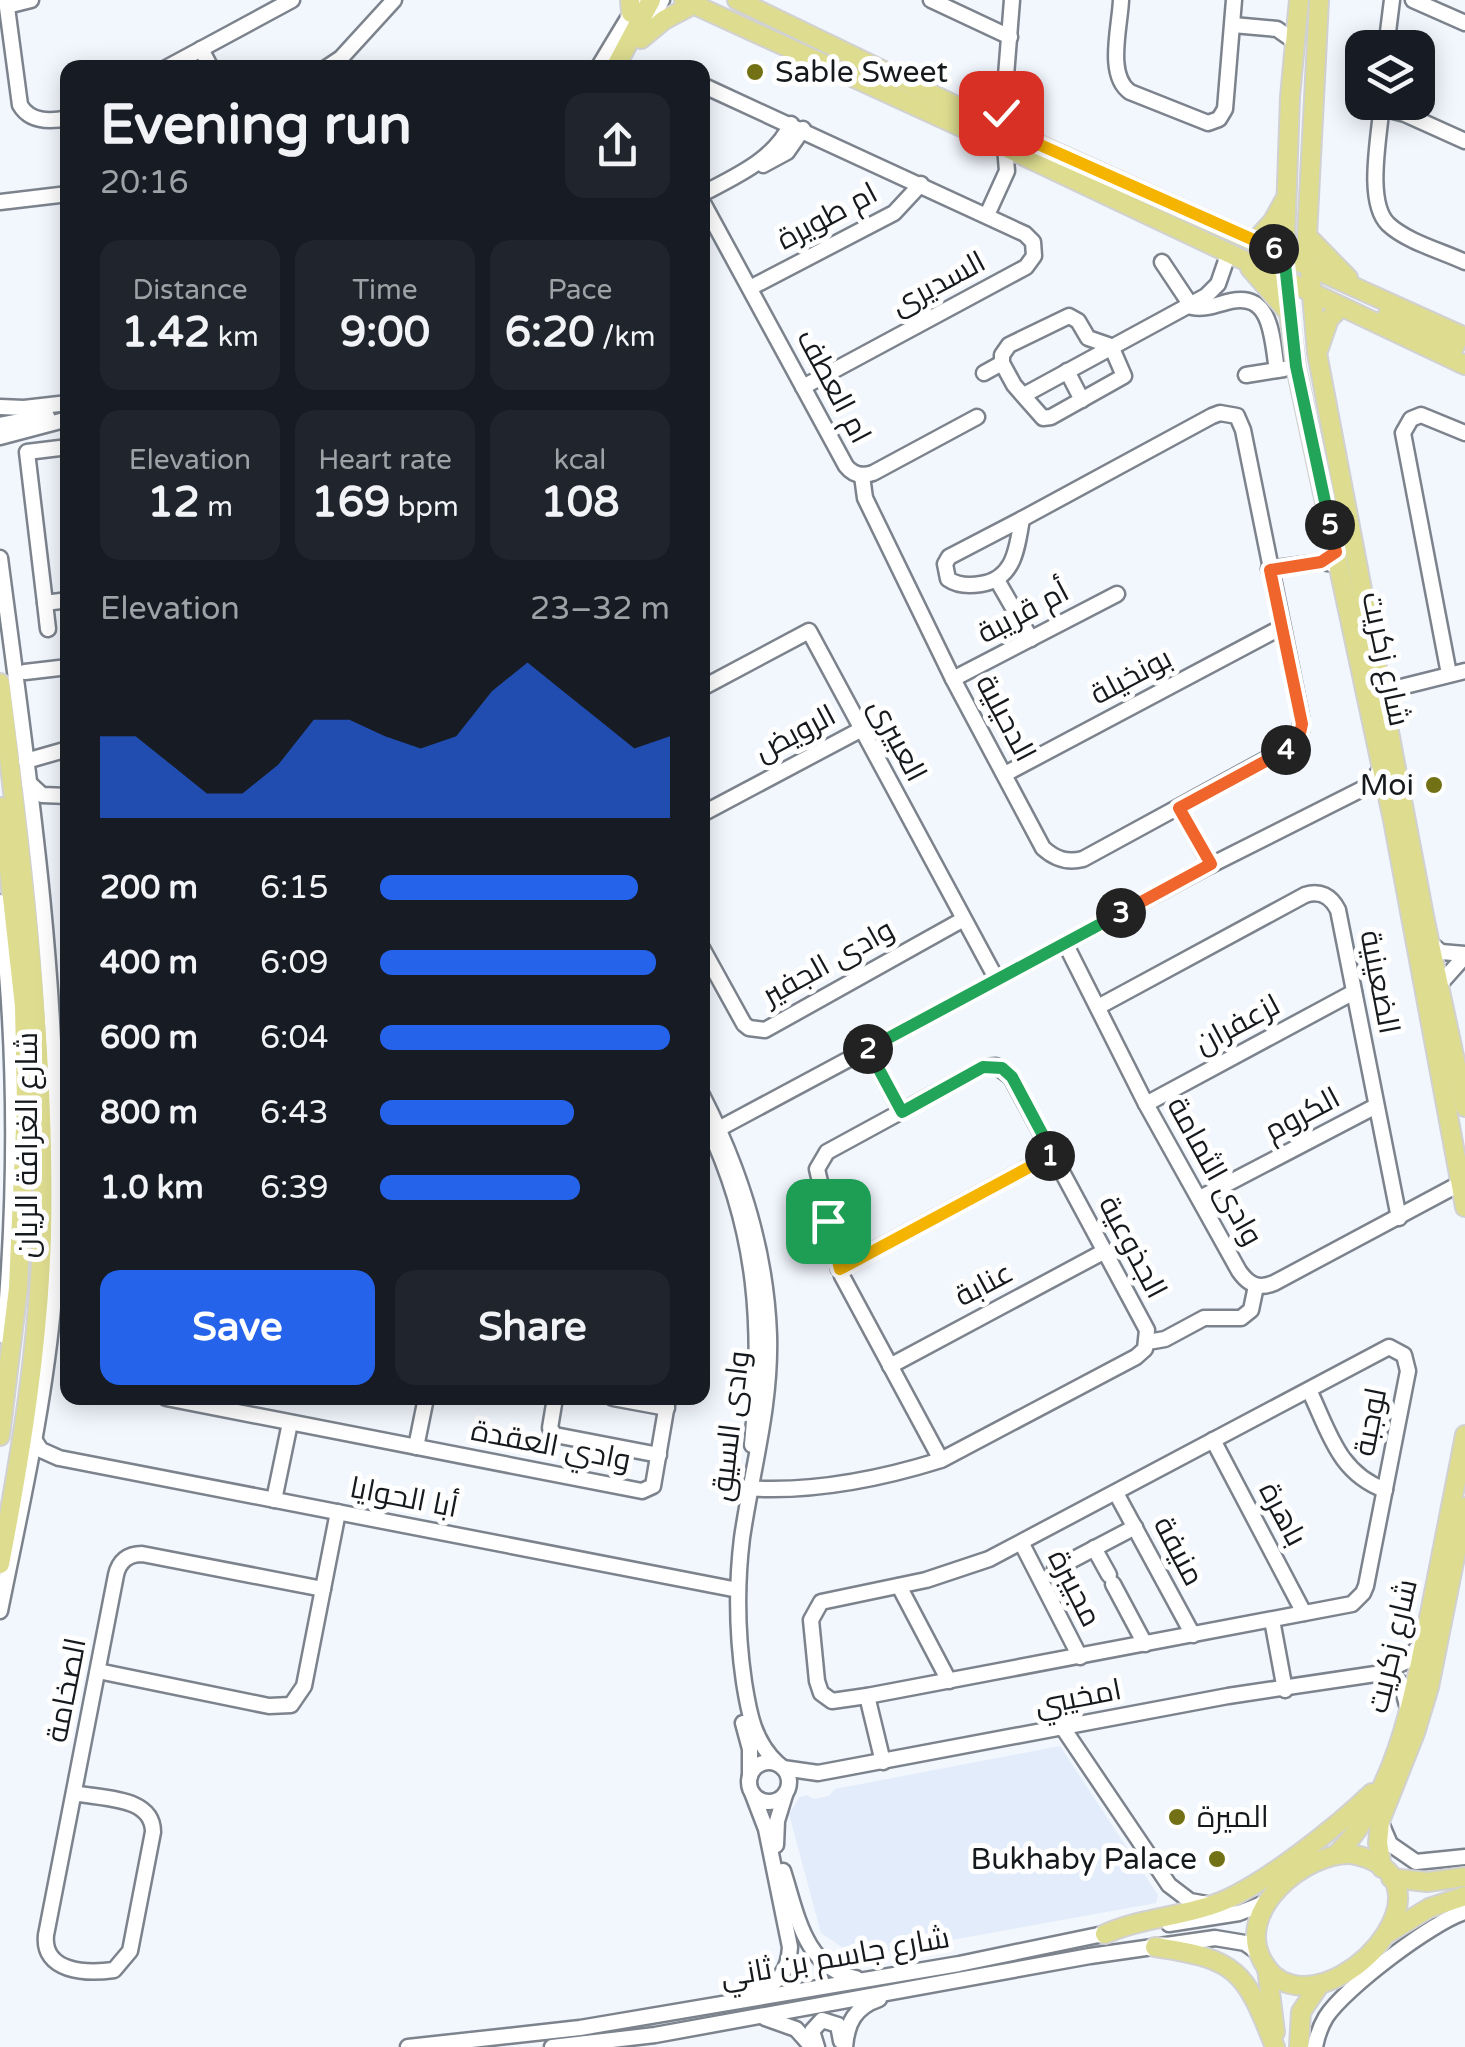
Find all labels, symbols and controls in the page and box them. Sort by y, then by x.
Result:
map controls [1345,30,1435,120]
button: layers [1345,30,1435,120]
place label: Sable Sweet [775,54,948,91]
marker: Sable Sweet [744,61,766,83]
pin [959,71,1044,156]
icon: check [974,86,1029,141]
text: Evening run [100,93,412,159]
button: share [565,93,670,198]
text: 20:16 [100,164,189,202]
street label: ام طويرة [771,175,884,259]
pin: 6 [1249,224,1299,274]
text: 6 [1265,232,1283,266]
street label: السديرى [884,243,992,324]
text: Distance [132,273,248,307]
text: Time [352,273,418,307]
text: Pace [548,273,612,307]
text: 1.42 [121,307,210,358]
text: 9:00 [340,307,430,358]
text: 6:20 [505,307,595,358]
text: km [210,320,259,354]
text: /km [595,320,655,354]
street label: ام العطف [787,323,879,450]
text: Elevation [129,443,251,477]
text: Heart rate [318,443,452,477]
text: kcal [554,443,606,477]
text: 12 [147,477,200,528]
text: 169 [311,477,390,528]
text: 108 [540,477,620,528]
text: m [200,490,233,524]
text: bpm [390,490,459,524]
pin: 5 [1305,500,1355,550]
text: 5 [1321,508,1339,542]
street label: أم قريبة [971,572,1076,653]
street label: شارع زكريت [1352,589,1418,730]
text: Elevation [100,590,240,628]
text: 23–32 m [530,590,670,628]
street label: بونخيلة [1084,640,1178,713]
street label: الدحيلية [967,668,1044,768]
street label: العبيرى [860,692,935,788]
street label: الرويض [748,697,842,770]
pin: 4 [1261,725,1311,775]
text: 4 [1277,733,1295,767]
place label: Moi [1360,767,1414,804]
marker: Moi [1423,774,1445,796]
text: 200 m [100,869,198,907]
text: 6:15 [260,869,329,907]
pin: 3 [1096,888,1146,938]
text: 3 [1112,896,1130,930]
street label: وادى الجفير [754,911,901,1015]
street label: الضعينية [1351,927,1408,1037]
text: 400 m [100,944,198,982]
text: 6:09 [260,944,329,982]
street label: لزعفران [1188,987,1286,1062]
text: 600 m [100,1019,198,1057]
text: 6:04 [260,1019,329,1057]
pin: 2 [843,1024,893,1074]
street label: شارع الغرافة الريان [9,1032,47,1258]
text: 2 [859,1032,877,1066]
street label: الكروم [1258,1079,1347,1150]
street label: وادى الثمامة [1159,1090,1271,1252]
text: 800 m [100,1094,198,1132]
text: 6:43 [260,1094,329,1132]
pin: 1 [1025,1131,1075,1181]
text: 1 [1041,1139,1059,1173]
text: 1.0 km [100,1169,204,1207]
text: 6:39 [260,1169,329,1207]
pin [786,1179,871,1264]
street label: الجذوعية [1090,1190,1175,1305]
icon: arrive [801,1194,856,1249]
street label: عنابة [949,1254,1020,1315]
button: Save [100,1270,375,1385]
button: Share [395,1270,670,1385]
street label: وادى السيق [703,1349,758,1503]
street label: لوجبة [1346,1385,1395,1459]
street label: وادي العقدة [467,1412,634,1483]
street label: أبا الحوايا [347,1468,461,1526]
street label: باهرة [1250,1476,1315,1553]
street label: منيفة [1145,1510,1212,1592]
street label: مجيبرة [1040,1544,1110,1633]
street label: شارع زكريت [1359,1575,1427,1717]
street label: الصخامة [38,1635,95,1745]
street label: امخيبي [1032,1671,1125,1728]
place label: الميرة [1197,1799,1269,1836]
marker: الميرة [1166,1806,1188,1828]
place label: Bukhaby Palace [971,1841,1197,1878]
marker: Bukhaby Palace [1206,1848,1228,1870]
street label: شارع جاسم بن ثاني [718,1919,953,2000]

